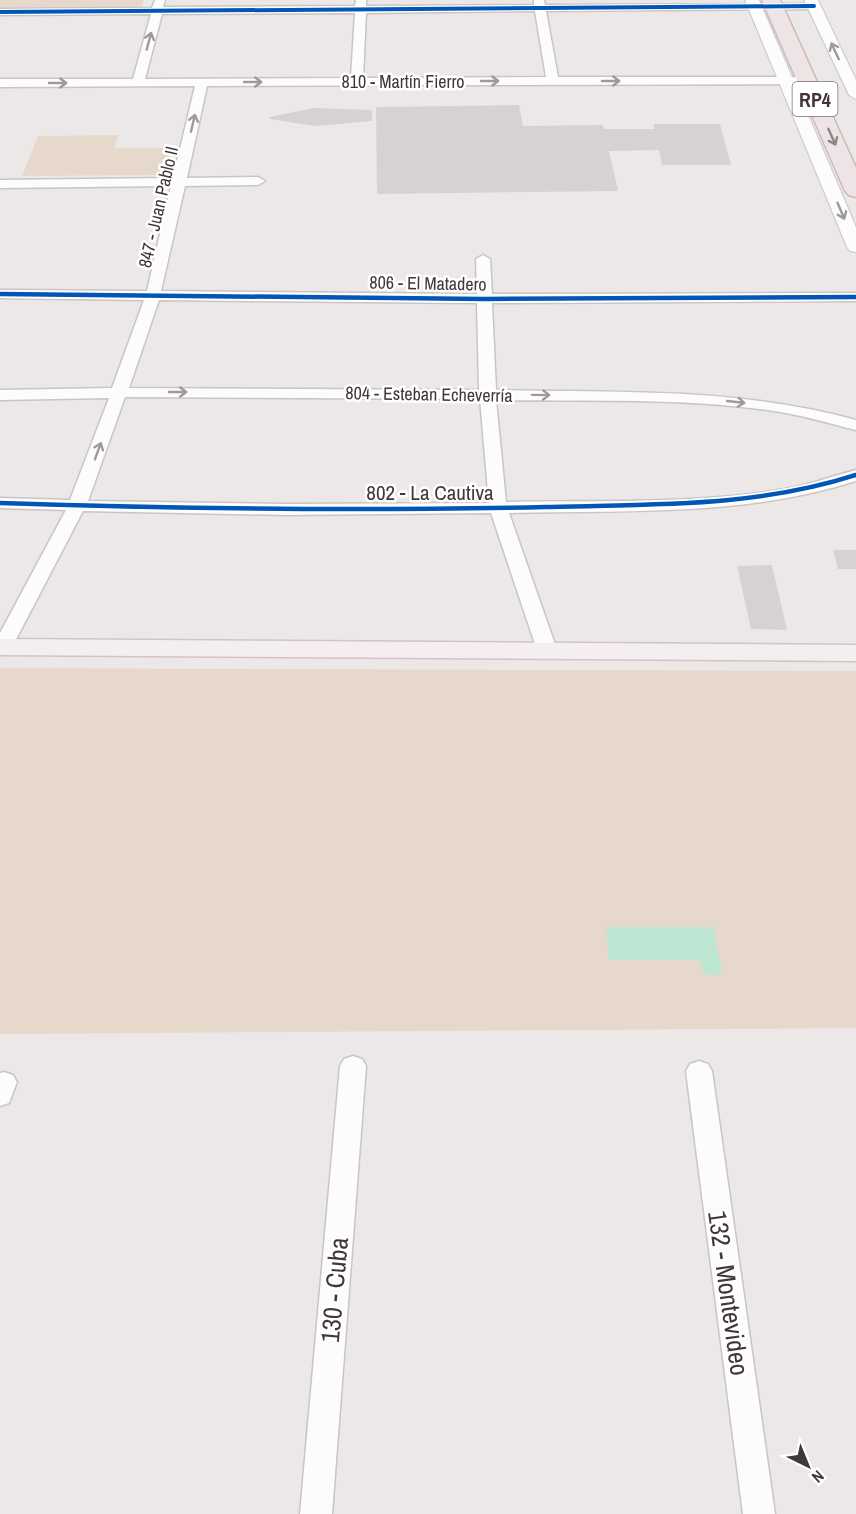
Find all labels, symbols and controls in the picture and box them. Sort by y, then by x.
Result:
one-way arrow [143,32,155,51]
one-way arrow [828,42,840,60]
street label: 810 - Martín Fierro [341,69,465,94]
one-way arrow [480,75,500,87]
one-way arrow [601,75,621,87]
one-way arrow [243,76,263,88]
one-way arrow [48,77,68,89]
road number: RP4 [792,82,838,116]
one-way arrow [187,114,199,133]
one-way arrow [827,127,838,145]
street label: 847 - Juan Pablo II [132,144,184,270]
one-way arrow [836,202,847,220]
street label: 806 - El Matadero [369,269,487,297]
street label: 804 - Esteban Echeverría [345,380,513,408]
one-way arrow [167,386,187,398]
one-way arrow [530,390,550,401]
one-way arrow [725,397,745,408]
one-way arrow [93,442,104,461]
street label: 802 - La Cautiva [366,478,494,507]
street label: 132 - Montevideo [700,1208,758,1378]
street label: 130 - Cuba [312,1236,356,1344]
north arrow [778,1436,838,1496]
text: N [807,1466,829,1488]

